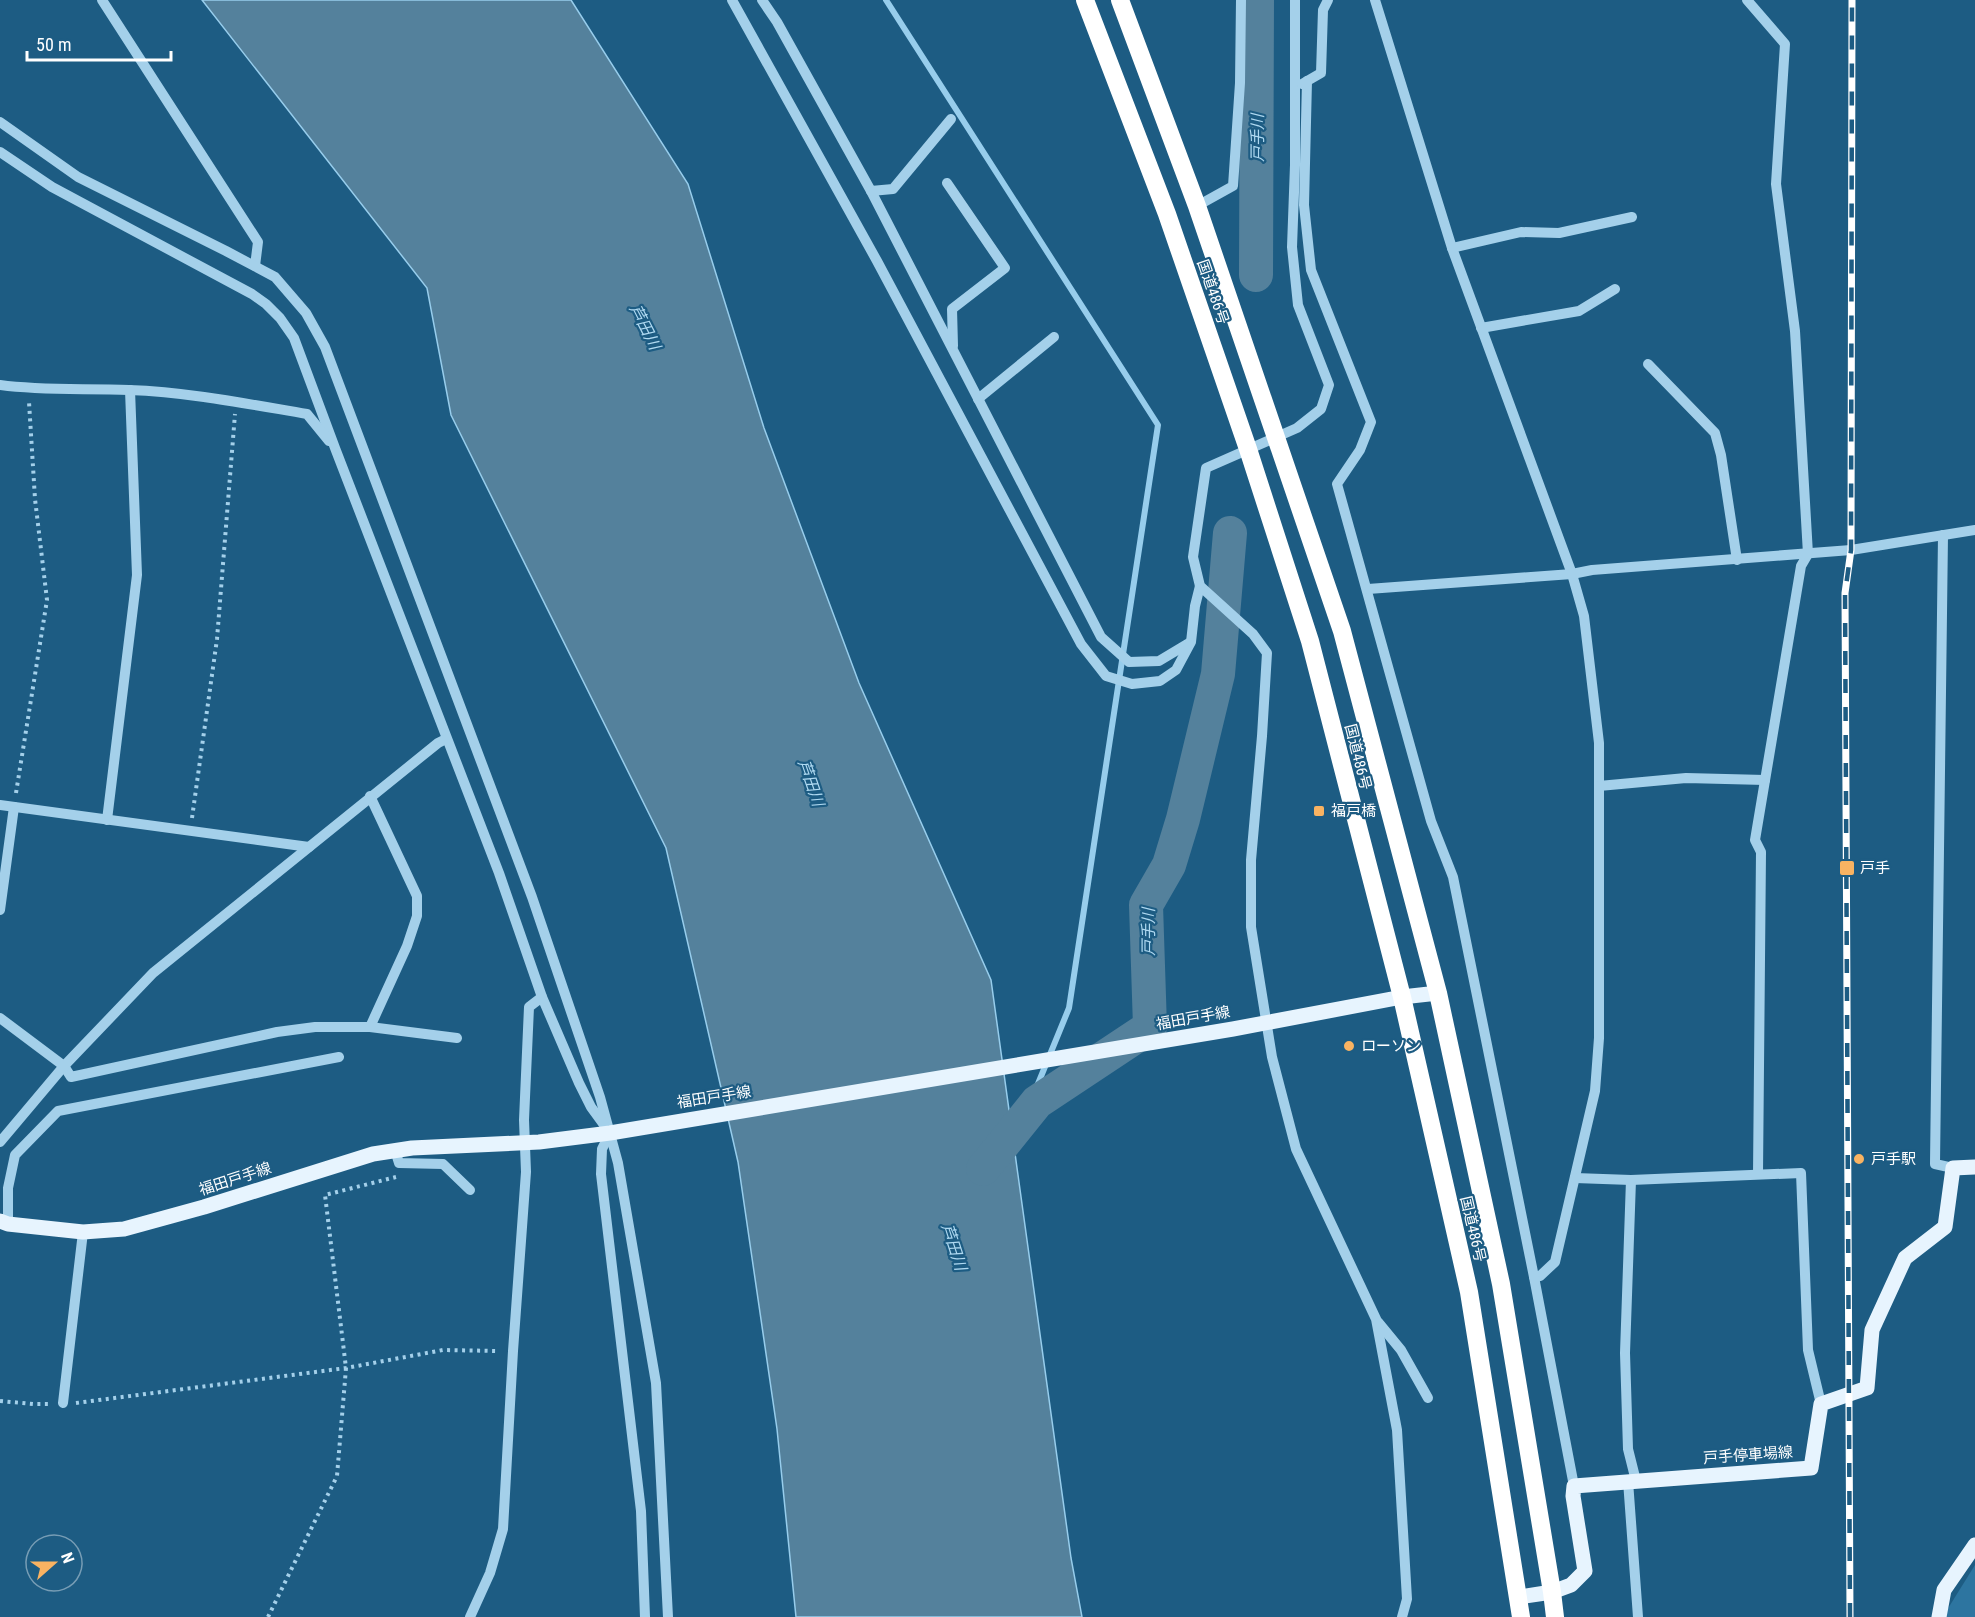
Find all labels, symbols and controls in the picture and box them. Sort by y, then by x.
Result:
scale bar [27,24,171,62]
text: 50 m [36,34,71,55]
water label: 戸手川 [1248,112,1267,162]
street label: 国道486号 [1194,257,1232,327]
water label: 芦田川 [626,301,665,354]
street label: 国道486号 [1341,722,1375,792]
water label: 芦田川 [794,757,828,811]
place label: 福戸橋 [1331,802,1376,820]
marker: 福戸橋 [1312,804,1326,818]
marker: 戸手 [1838,859,1856,877]
place label: 戸手 [1860,859,1890,877]
water label: 戸手川 [1139,906,1158,956]
street label: 福田戸手線 [1154,1003,1232,1033]
place label: ローソン [1361,1037,1421,1055]
marker: ローソン [1342,1039,1356,1053]
street label: 福田戸手線 [676,1082,752,1112]
place label: 戸手駅 [1871,1150,1916,1168]
marker: 戸手駅 [1852,1152,1866,1166]
street label: 福田戸手線 [197,1159,273,1199]
street label: 国道486号 [1457,1194,1489,1264]
water label: 芦田川 [938,1221,971,1275]
street label: 戸手停車場線 [1702,1443,1794,1467]
north arrow [24,1533,84,1593]
text: N [57,1550,78,1566]

